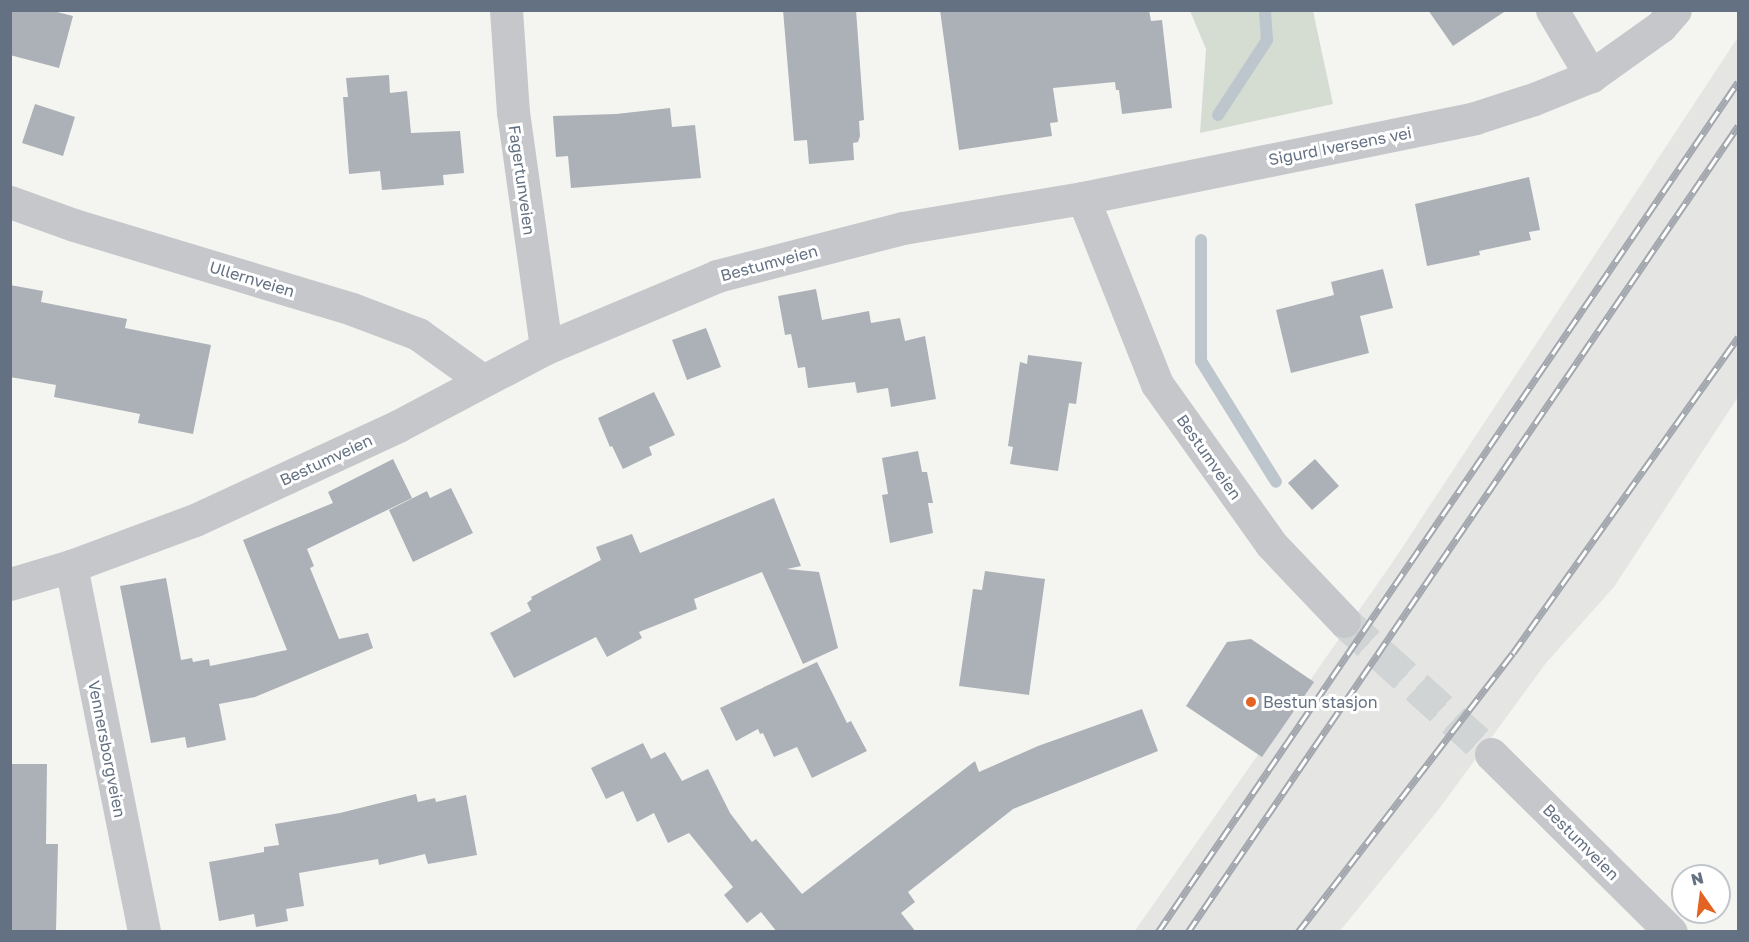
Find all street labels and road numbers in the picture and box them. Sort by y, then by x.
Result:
street label: Sigurd Iversens vei [1267,123,1413,169]
street label: Fagertunveien [505,124,539,236]
street label: Bestumveien [718,241,820,285]
street label: Ullernveien [207,257,297,301]
street label: Bestumveien [1173,411,1245,503]
street label: Bestumveien [277,430,375,490]
street label: Vennersborgveien [84,679,130,819]
street label: Bestumveien [1539,800,1623,884]

